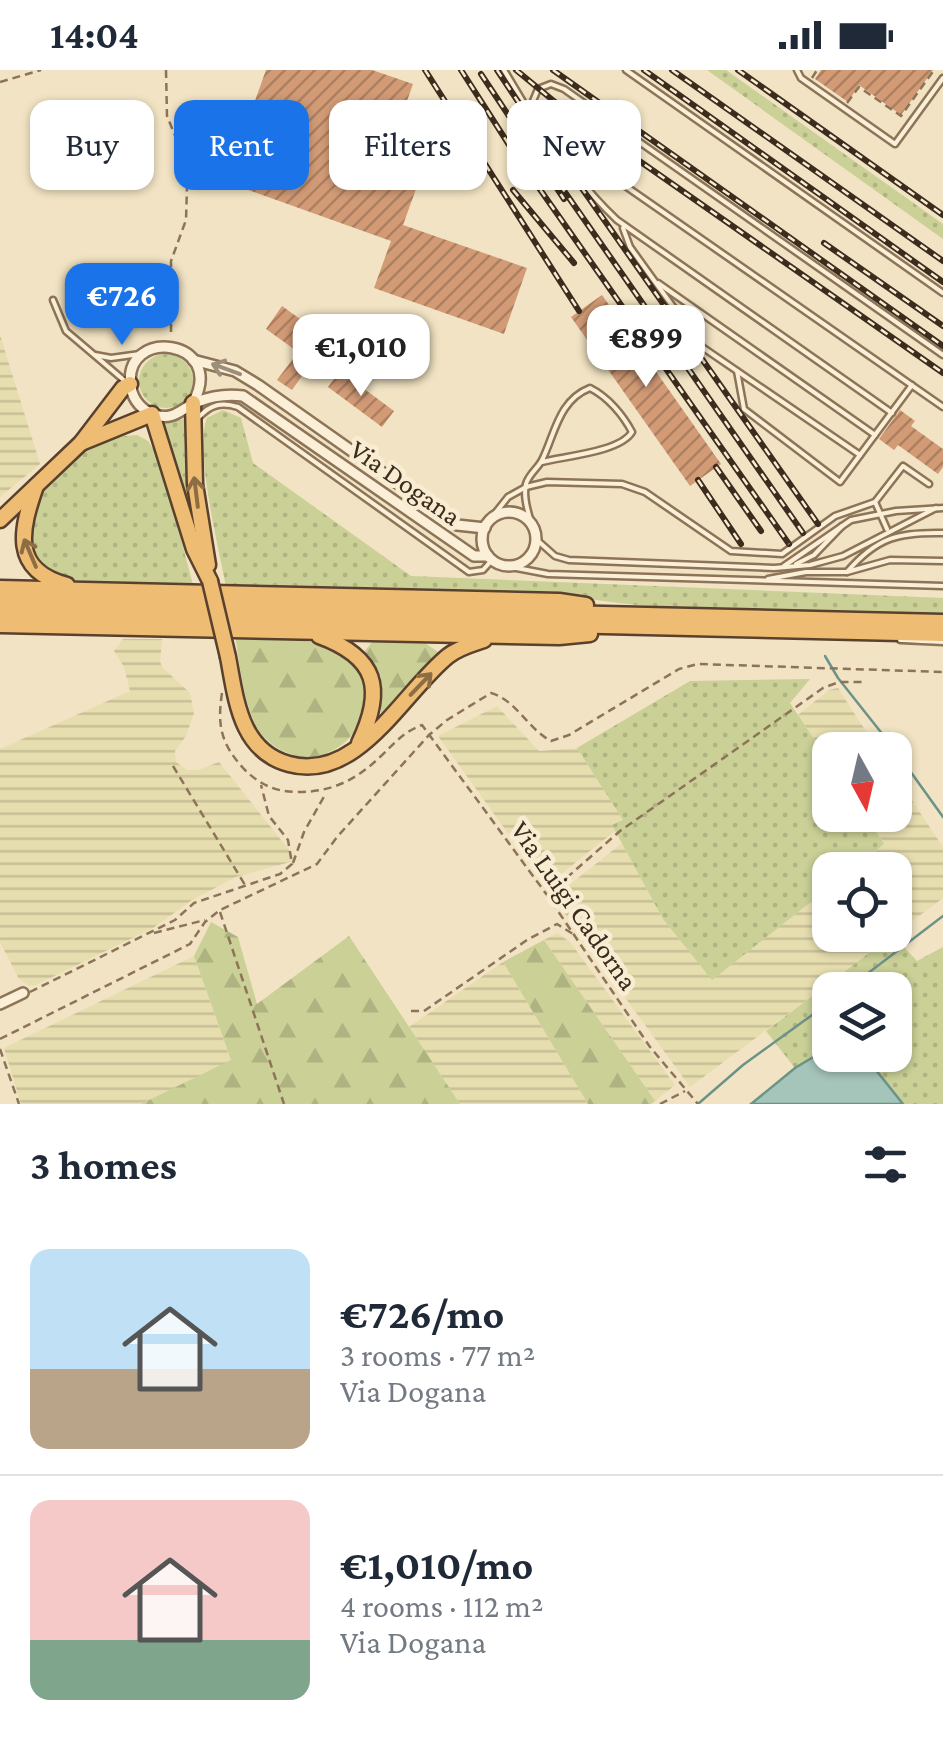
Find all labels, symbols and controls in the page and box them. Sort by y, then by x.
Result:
text: 14:04 [50,14,139,56]
chip: Buy [30,100,154,190]
chip: Rent [174,100,309,190]
chip: Filters [329,100,487,190]
chip: New [507,100,641,190]
pin: €726 [63,263,181,348]
text: €726 [87,277,157,313]
pin: €899 [587,305,705,390]
pin: €1,010 [280,314,442,399]
text: €899 [609,319,683,355]
text: €1,010 [315,328,407,364]
one-way arrow [212,359,243,377]
street label: Via Dogana [344,433,467,532]
one-way arrow [186,477,205,509]
one-way arrow [19,538,37,568]
one-way arrow [409,673,433,697]
north arrow [812,732,912,832]
map controls [812,732,912,1072]
street label: Via Luigi Cadorna [505,815,644,996]
button: locate [812,852,912,952]
button: layers [812,972,912,1072]
icon: filters [858,1137,913,1192]
text: 3 homes [30,1141,177,1188]
icon: home [110,1289,230,1409]
text: €726/mo [340,1290,504,1337]
text: 3 rooms · 77 m² [340,1337,535,1373]
text: Via Dogana [340,1373,486,1409]
icon: home [110,1540,230,1660]
text: €1,010/mo [340,1541,533,1588]
text: 4 rooms · 112 m² [340,1588,543,1624]
text: Via Dogana [340,1624,486,1660]

